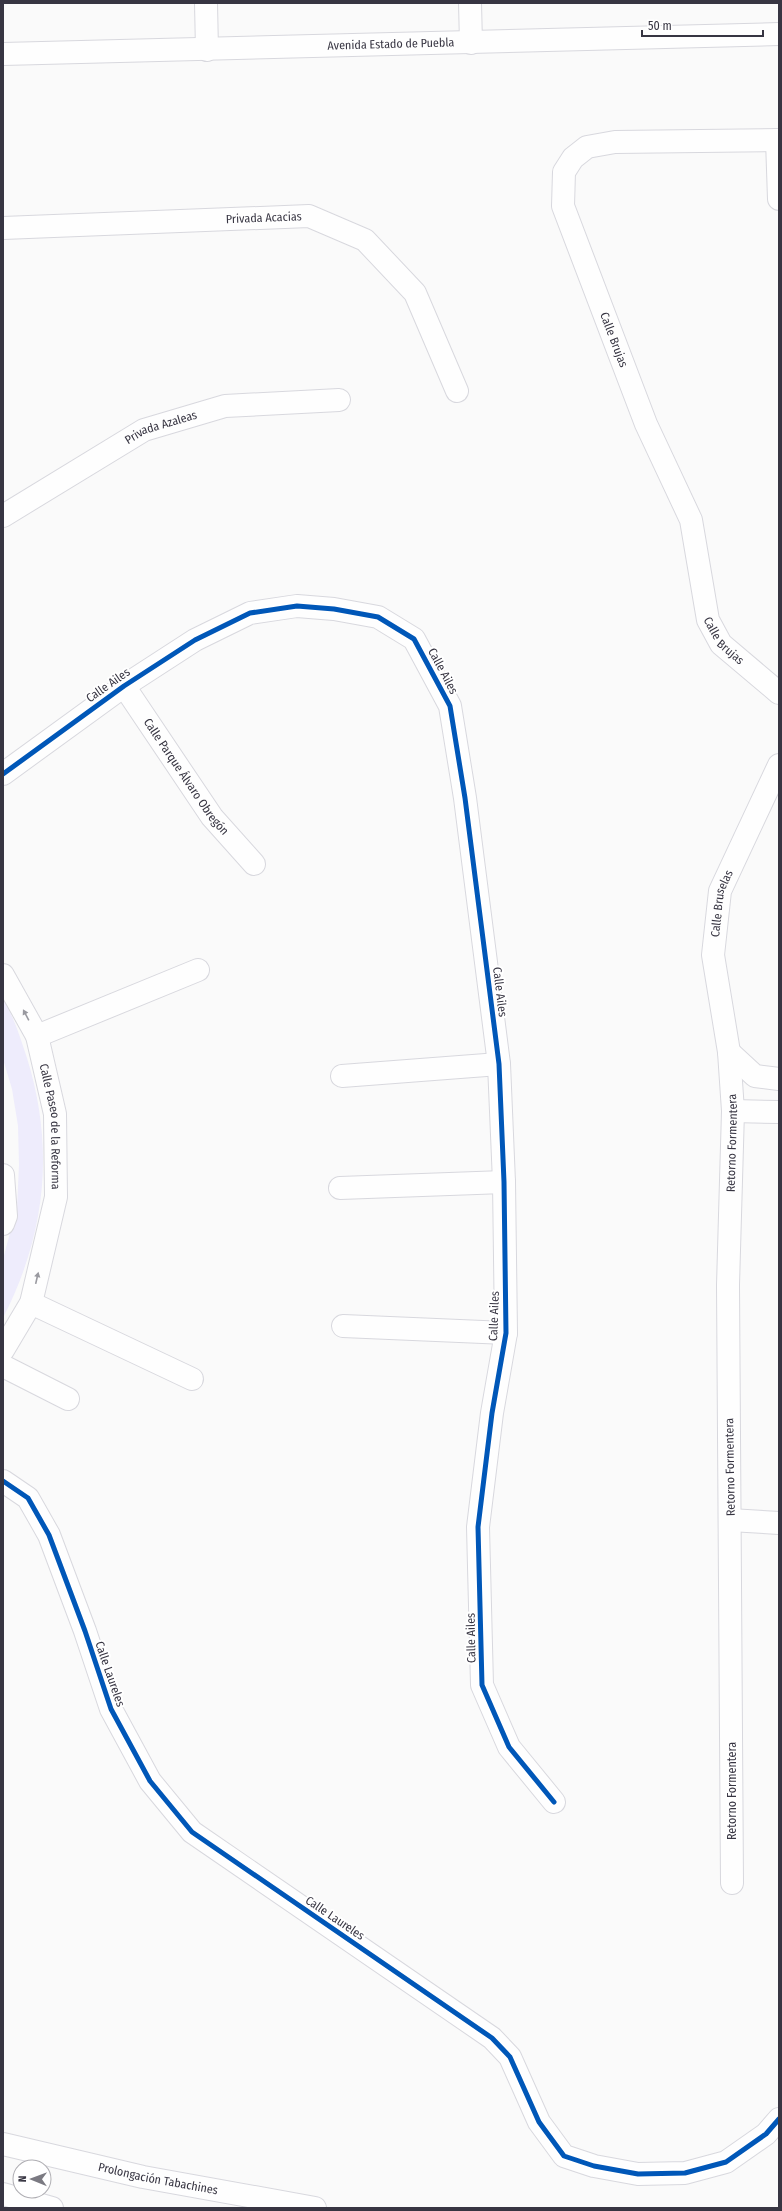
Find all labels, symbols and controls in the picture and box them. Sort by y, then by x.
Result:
scale bar [642,12,763,38]
text: 50 m [648,19,672,33]
street label: Avenida Estado de Puebla [327,35,455,53]
street label: Privada Acacias [226,209,302,226]
street label: Calle Brujas [597,310,631,369]
street label: Privada Azaleas [122,408,199,447]
street label: Calle Brujas [701,614,747,667]
street label: Calle Ailes [425,646,461,696]
street label: Calle Ailes [83,665,133,705]
street label: Calle Parque Álvaro Obregón [141,716,232,838]
street label: Calle Bruselas [708,868,736,938]
street label: Calle Ailes [490,966,510,1018]
one-way arrow [23,1009,29,1021]
street label: Calle Paseo de la Reforma [37,1062,63,1190]
street label: Retorno Formentera [724,1093,740,1192]
one-way arrow [35,1272,41,1284]
street label: Calle Ailes [486,1291,502,1341]
street label: Retorno Formentera [722,1418,738,1516]
street label: Calle Ailes [464,1613,478,1663]
street label: Calle Laureles [92,1640,128,1708]
street label: Retorno Formentera [725,1742,739,1840]
street label: Calle Laureles [303,1893,367,1943]
north arrow [12,2159,52,2199]
street label: Prolongación Tabachines [97,2160,219,2197]
text: N [16,2175,29,2182]

